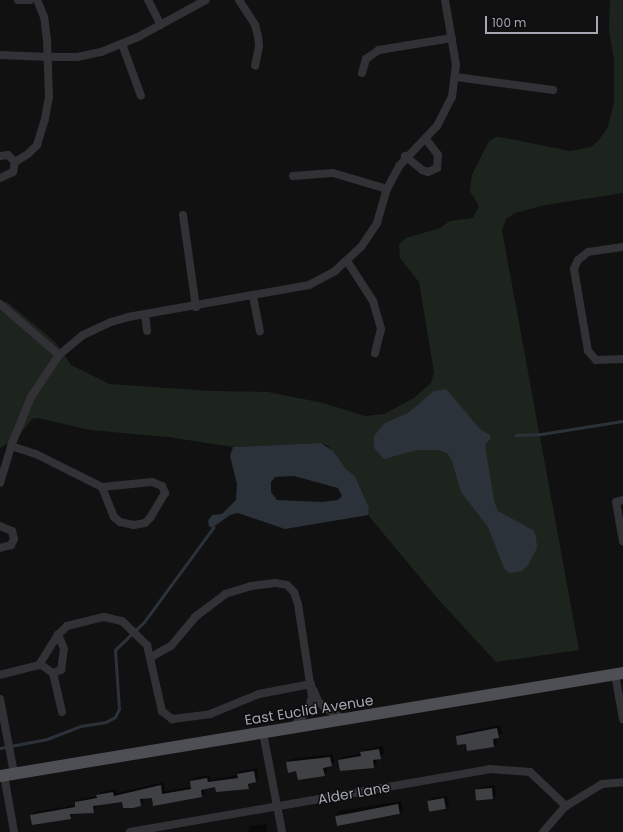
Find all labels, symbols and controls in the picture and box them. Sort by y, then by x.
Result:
scale bar [487,8,600,34]
text: 100 m [492,14,526,31]
street label: East Euclid Avenue [243,692,375,728]
street label: Alder Lane [317,778,391,808]

